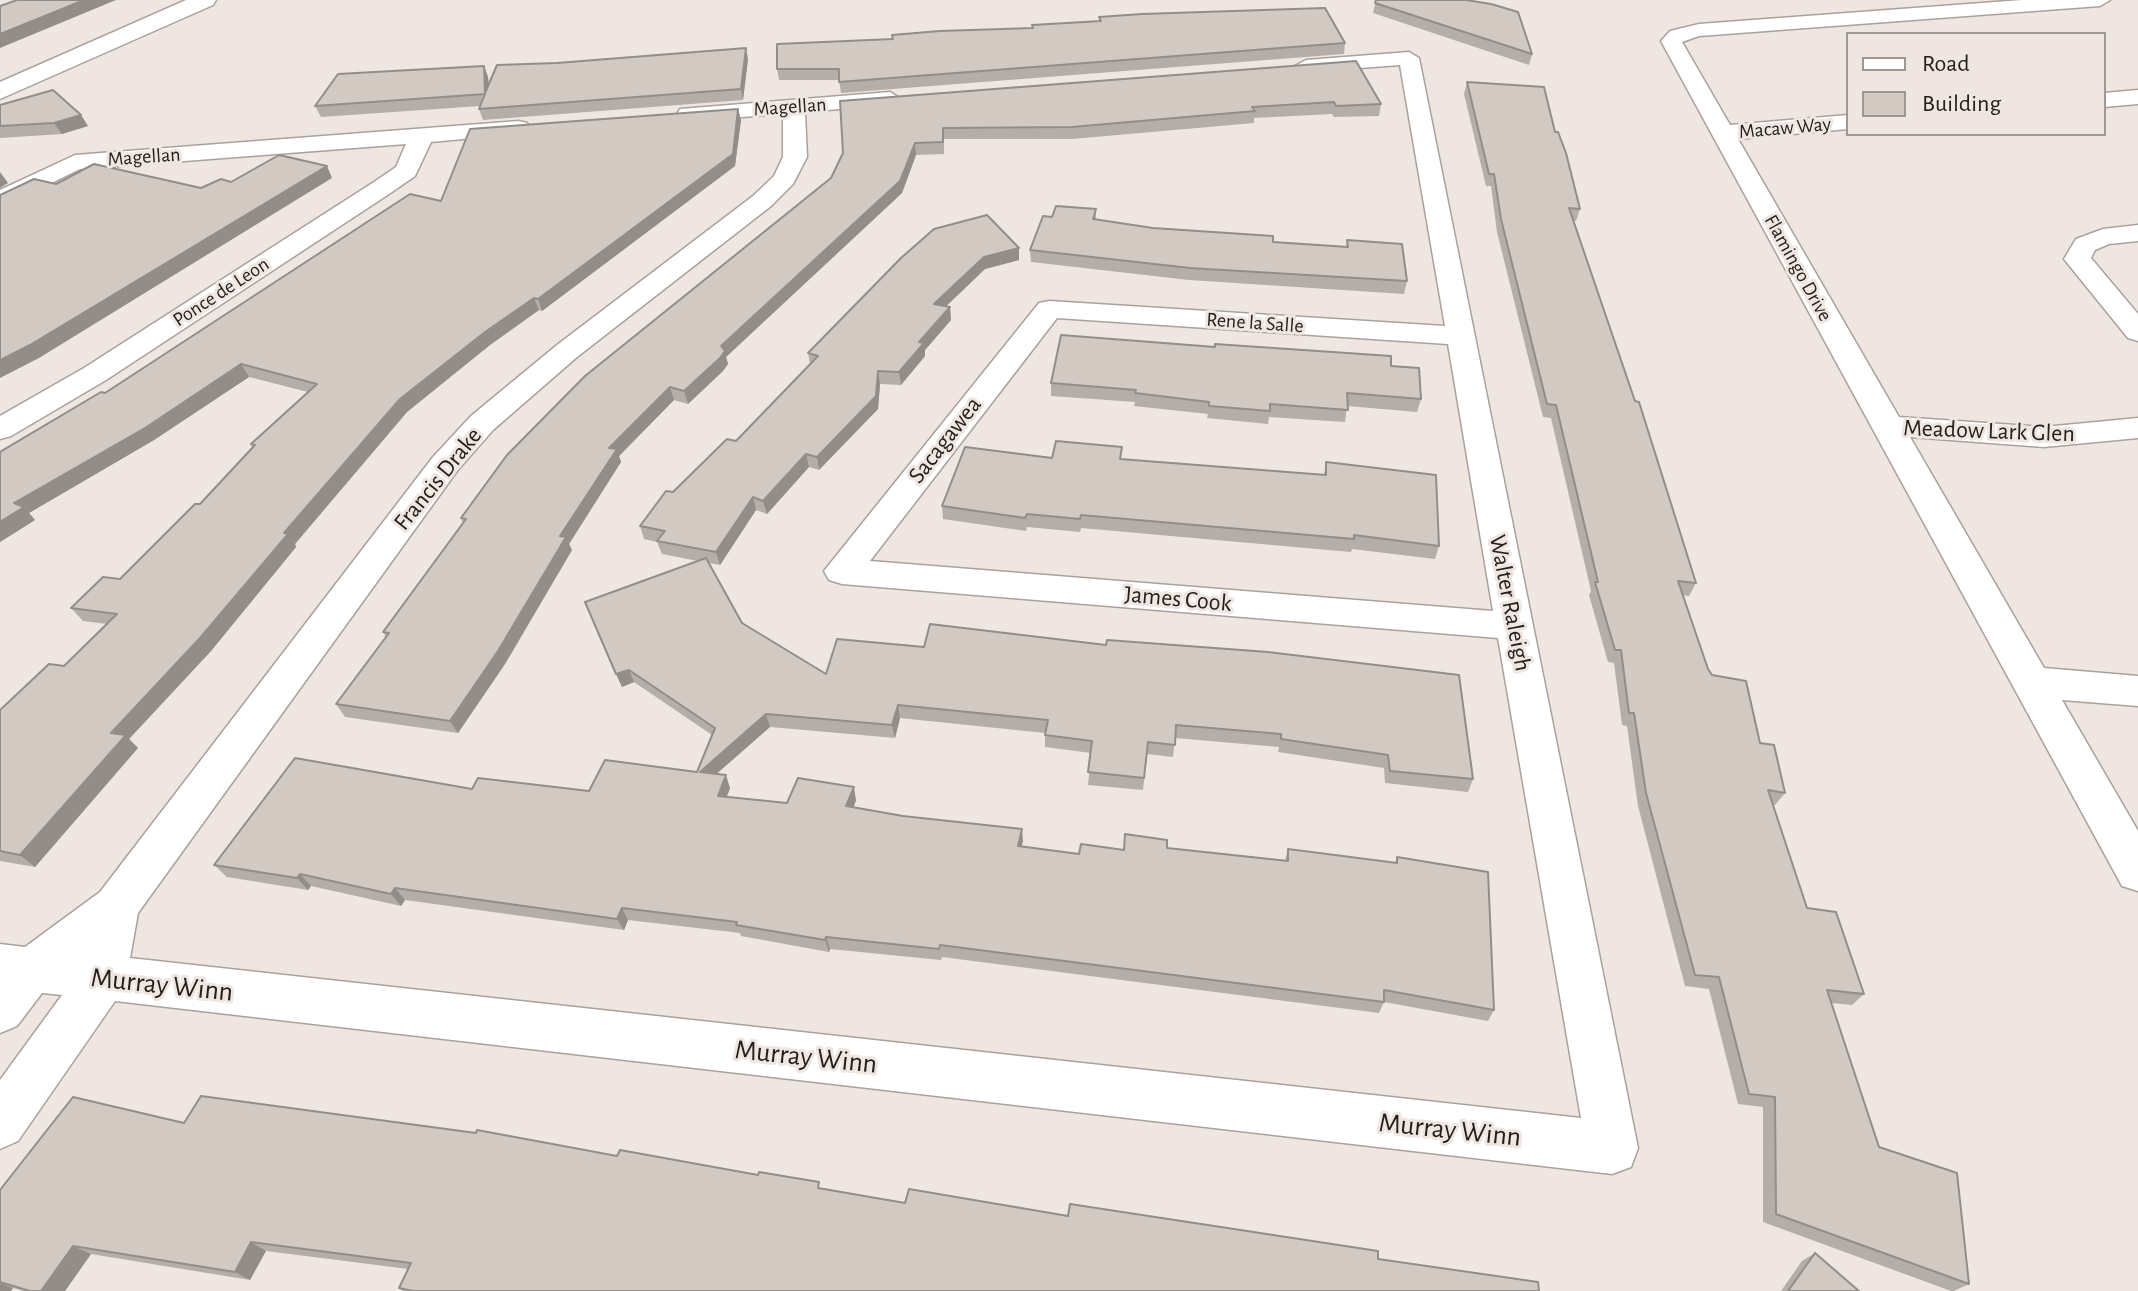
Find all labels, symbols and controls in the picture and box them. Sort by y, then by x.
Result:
legend [1846,32,2106,136]
text: Road [1922,52,1970,76]
street label: Magellan [753,92,827,122]
text: Building [1922,92,2001,116]
street label: Macaw Way [1738,112,1832,144]
street label: Magellan [107,142,181,172]
street label: Flamingo Drive [1759,210,1837,326]
street label: Ponce de Leon [168,252,274,332]
street label: Rene la Salle [1206,308,1304,338]
street label: Sacagawea [902,391,988,489]
street label: Meadow Lark Glen [1903,414,2075,448]
street label: Francis Drake [388,422,488,536]
street label: Walter Raleigh [1483,532,1537,674]
street label: James Cook [1123,580,1233,618]
street label: Murray Winn [89,961,235,1009]
street label: Murray Winn [733,1033,879,1081]
street label: Murray Winn [1377,1106,1523,1154]

